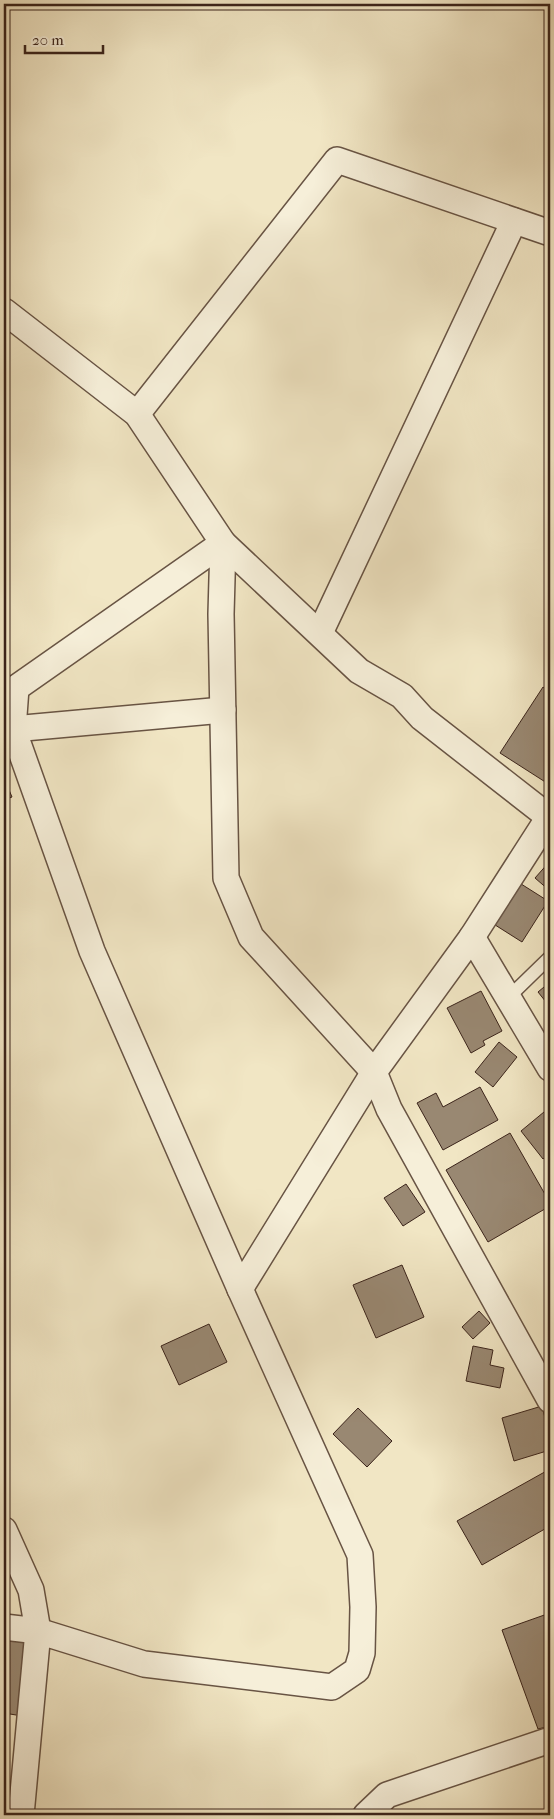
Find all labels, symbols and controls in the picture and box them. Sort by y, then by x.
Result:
scale bar [25,22,102,54]
text: 20 m [32,31,64,49]

